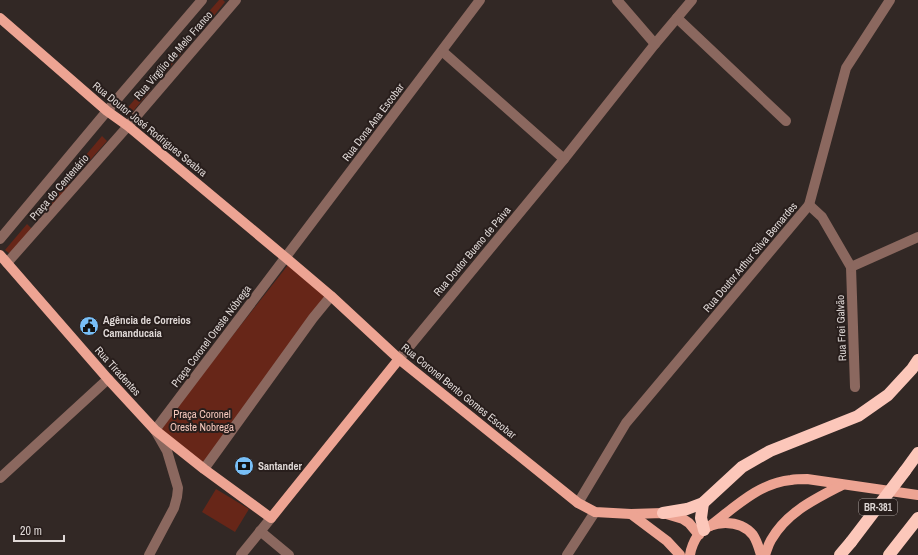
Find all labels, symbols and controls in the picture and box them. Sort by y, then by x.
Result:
street label: Rua Virgílio de Melo Franco [131,8,215,102]
street label: Rua Doutor José Rodrigues Seabra [90,78,210,180]
street label: Rua Dona Ana Escobar [339,80,407,164]
street label: Praça do Centenário [26,151,92,223]
street label: Rua Doutor Arthur Silva Bernardes [700,199,800,315]
street label: Rua Doutor Bueno de Paiva [430,203,514,299]
street label: Praça Coronel Oreste Nóbrega [168,282,254,390]
street label: Rua Frei Galvão [833,295,849,361]
place label: Agência de Correios Camanducaia [103,313,191,340]
public building icon: Agência de Correios Camanducaia [78,315,100,337]
street label: Rua Coronel Bento Gomes Escobar [399,340,519,442]
street label: Rua Tiradentes [92,343,144,399]
park label: Praça Coronel Oreste Nobrega [170,407,234,434]
bank icon: Santander [233,455,255,477]
place label: Santander [258,459,303,473]
road number: BR-381 [859,499,897,515]
scale bar [14,517,64,543]
text: 20 m [20,523,42,539]

